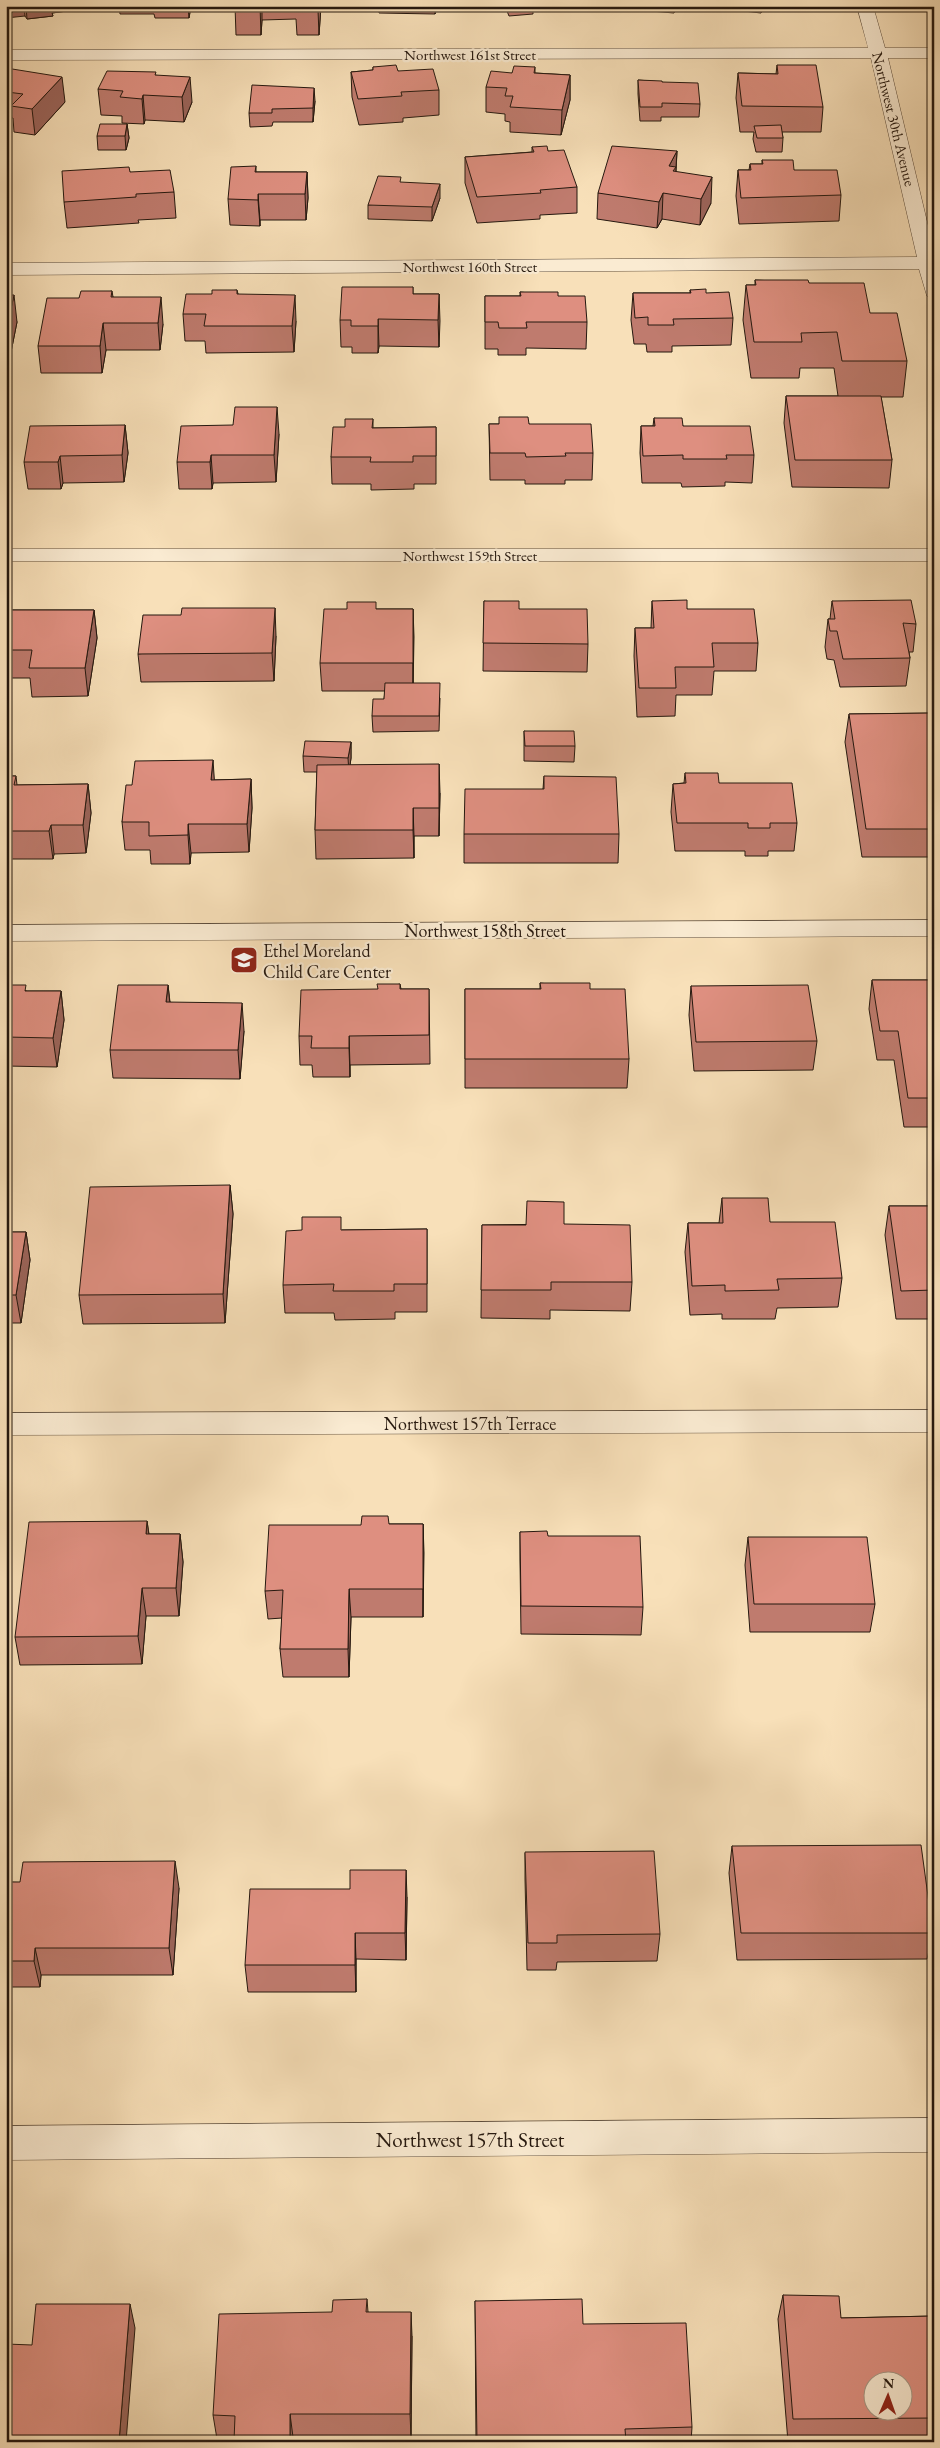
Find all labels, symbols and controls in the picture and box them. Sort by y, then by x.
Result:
street label: Northwest 161st Street [404,45,536,64]
street label: Northwest 30th Avenue [868,50,920,188]
street label: Northwest 160th Street [403,257,538,276]
street label: Northwest 159th Street [403,546,538,565]
street label: Northwest 158th Street [404,919,566,942]
place label: Ethel Moreland Child Care Center [263,939,391,983]
school or university icon: Ethel Moreland Child Care Center [229,945,259,975]
street label: Northwest 157th Terrace [384,1412,556,1435]
street label: Northwest 157th Street [376,2126,565,2153]
north arrow [862,2370,912,2420]
text: N [882,2374,895,2392]

